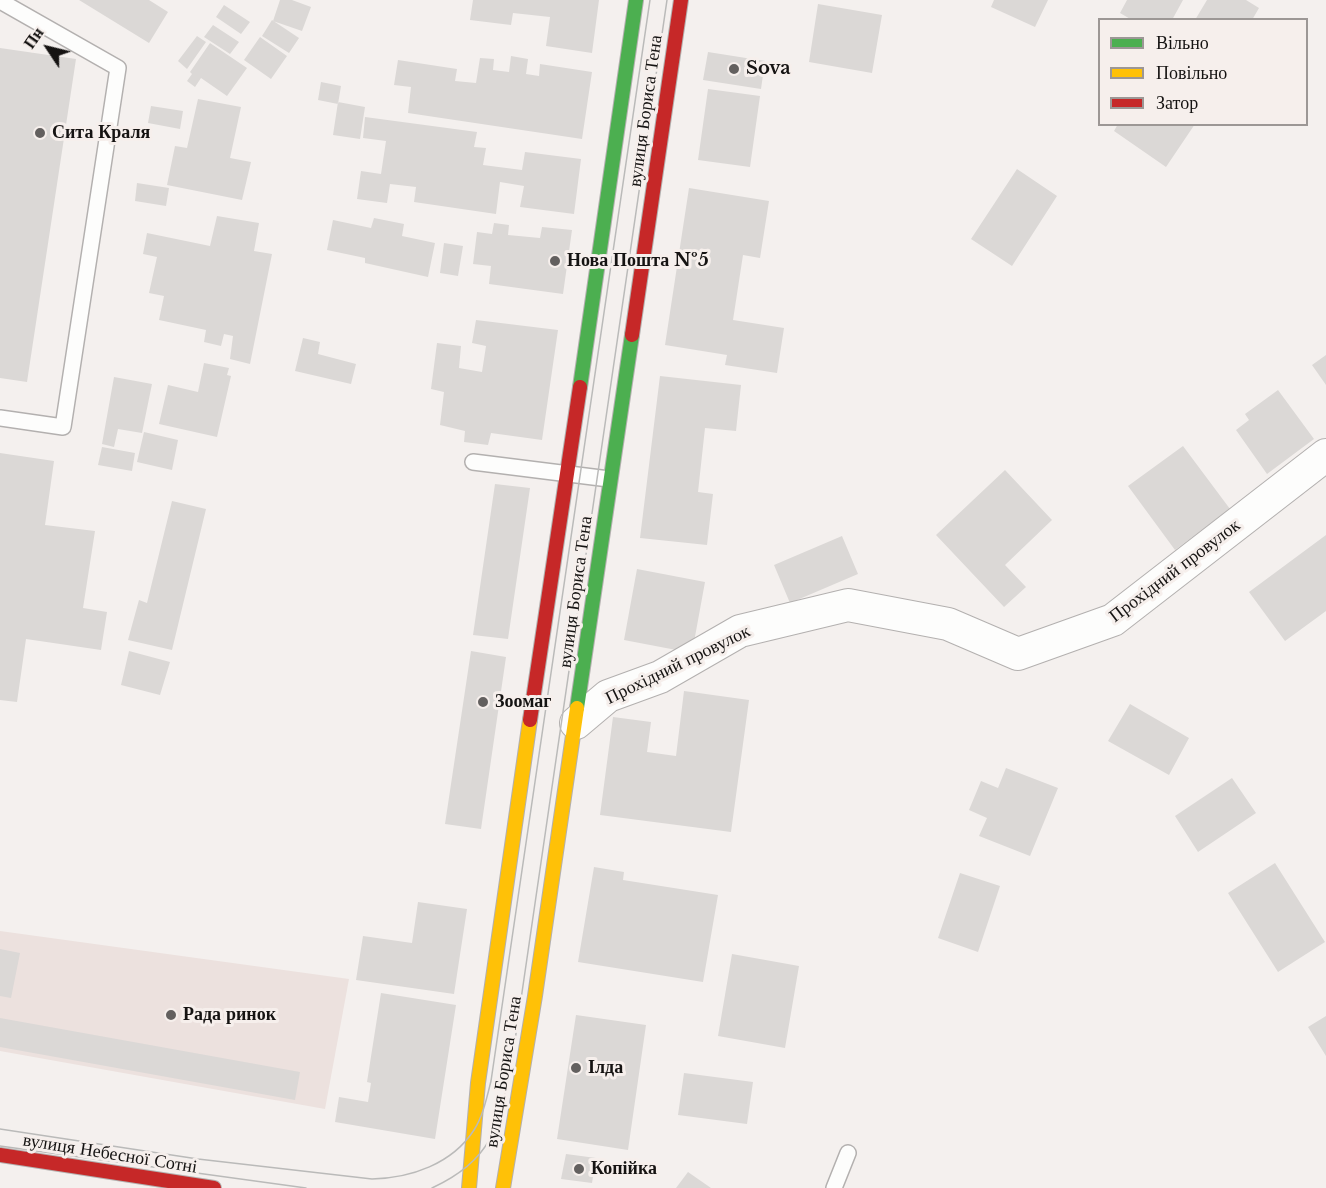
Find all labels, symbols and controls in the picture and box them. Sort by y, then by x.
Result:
north arrow [18,18,78,78]
legend [1098,18,1308,126]
text: Пн [19,23,48,52]
text: Вільно [1156,32,1209,54]
street label: вулиця Бориса Тена [625,34,667,188]
place label: Sova [746,58,791,80]
marker: Sova [727,62,741,76]
text: Повільно [1156,62,1227,84]
text: Затор [1156,92,1198,114]
place label: Сита Краля [52,122,150,144]
marker: Сита Краля [33,126,47,140]
place label: Нова Пошта №5 [567,250,709,272]
marker: Нова Пошта №5 [548,254,562,268]
street label: вулиця Бориса Тена [555,515,597,669]
street label: Прохідний провулок [1105,515,1245,627]
street label: Прохідний провулок [602,621,754,709]
place label: Зоомаг [495,691,551,713]
marker: Зоомаг [476,695,490,709]
street label: вулиця Бориса Тена [481,995,527,1149]
place label: Рада ринок [183,1004,276,1026]
marker: Рада ринок [164,1008,178,1022]
place label: Ілда [588,1057,623,1079]
marker: Ілда [569,1061,583,1075]
street label: вулиця Небесної Сотні [21,1130,199,1178]
place label: Копійка [591,1158,657,1180]
marker: Копійка [572,1162,586,1176]

